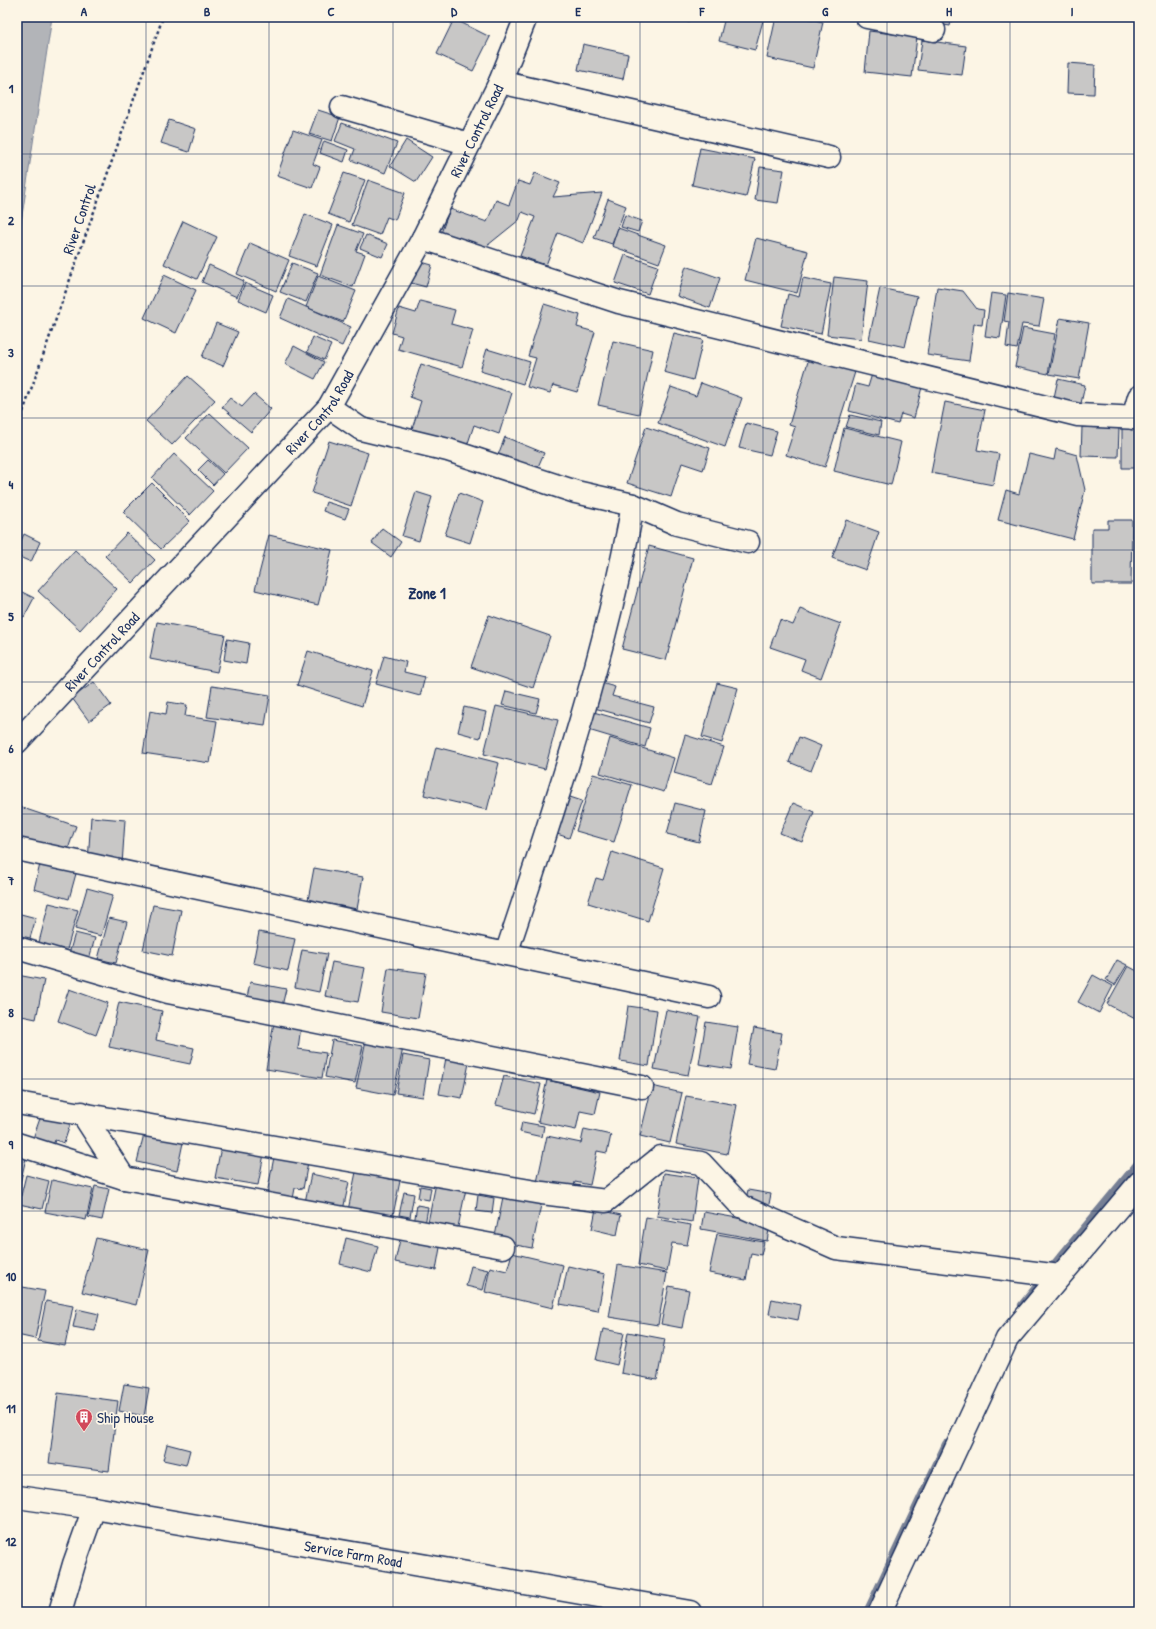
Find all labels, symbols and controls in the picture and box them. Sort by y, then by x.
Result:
text: A [81,2,88,20]
text: B [204,2,211,20]
text: C [327,2,335,20]
text: D [451,2,458,20]
text: E [575,2,581,20]
text: F [699,2,706,20]
text: G [822,2,829,20]
text: H [946,2,952,20]
text: I [1070,2,1074,20]
text: 1 [9,79,14,97]
street label: River Control Road [444,80,508,181]
street label: River Control [57,181,101,257]
text: 2 [8,211,15,229]
text: 3 [8,343,14,361]
street label: River Control Road [280,366,358,458]
text: 4 [9,475,14,493]
district label: Zone 1 [408,582,446,604]
text: 5 [8,607,14,625]
street label: River Control Road [59,607,144,696]
text: 6 [8,739,14,757]
text: 7 [7,871,15,889]
text: 8 [8,1003,14,1021]
text: 9 [9,1135,14,1153]
text: 10 [6,1267,16,1285]
text: 11 [6,1399,16,1417]
building icon: Ship House [74,1407,94,1432]
place label: Ship House [97,1407,154,1428]
text: 12 [6,1532,17,1550]
street label: Service Farm Road [303,1534,404,1572]

